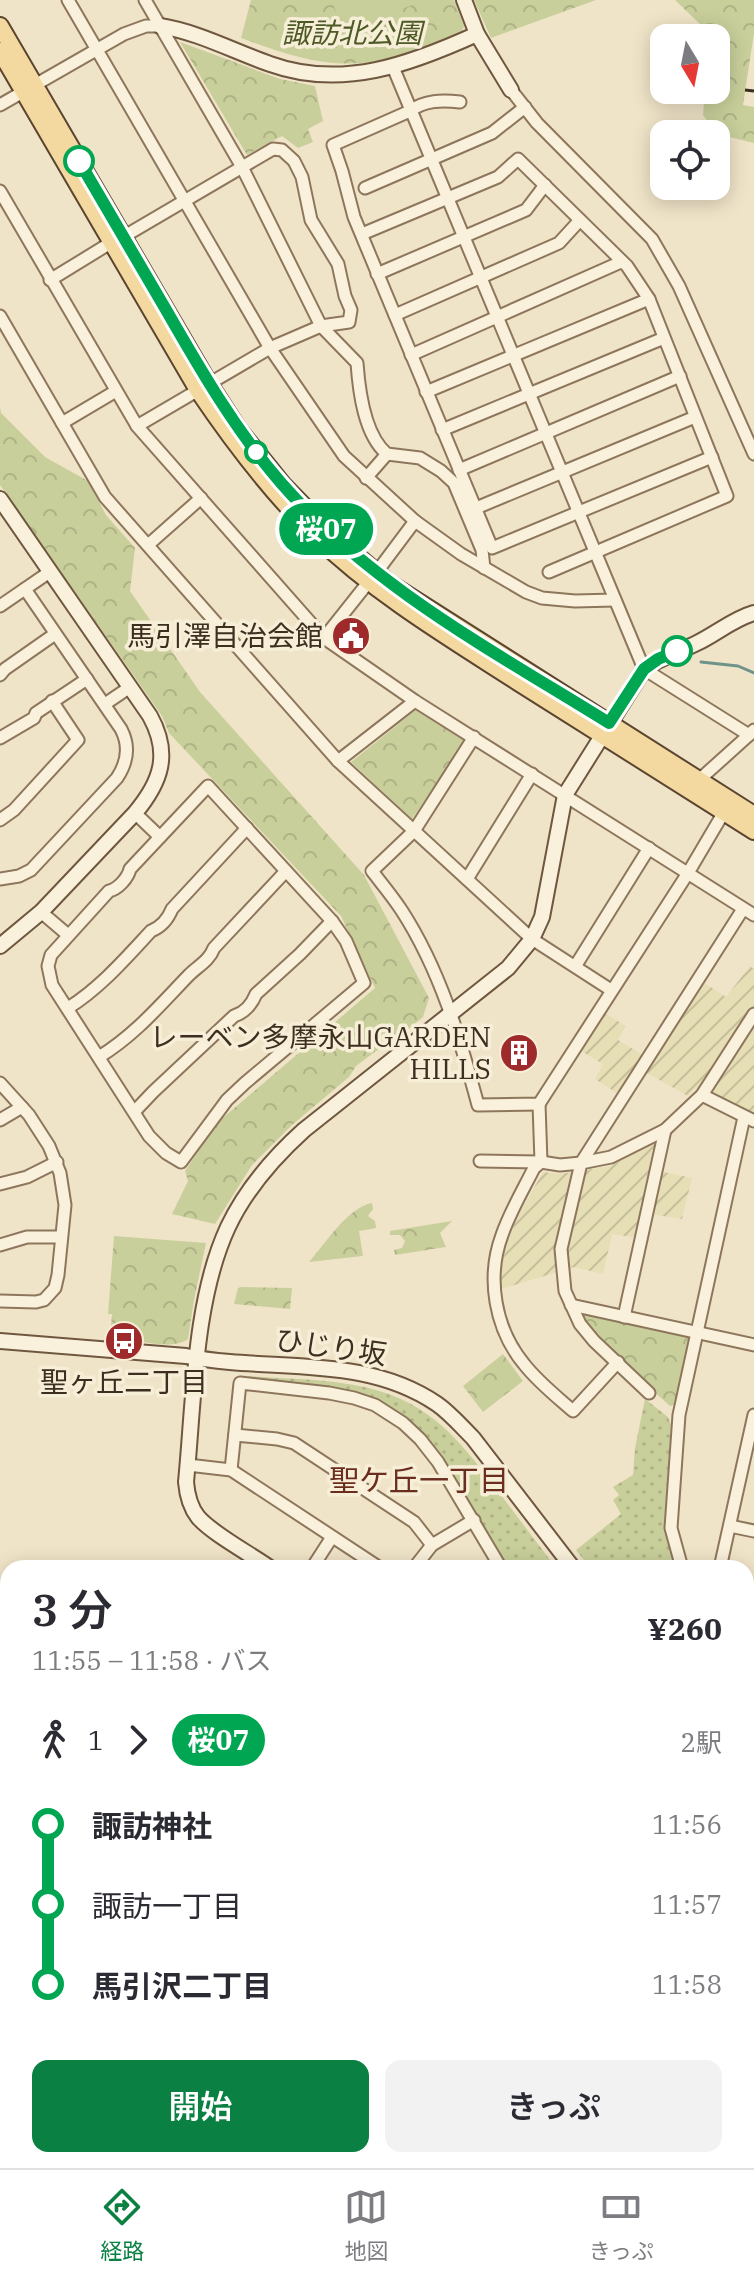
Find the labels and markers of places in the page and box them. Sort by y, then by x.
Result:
unlabelled marker [64,146,94,176]
unlabelled marker [245,441,267,463]
public building icon: 馬引澤自治会館 [330,615,372,657]
place label: 馬引澤自治会館 [127,617,323,654]
unlabelled marker [662,636,692,666]
place label: レーベン多摩永山GARDEN HILLS [150,1018,491,1087]
building icon: レーベン多摩永山GARDEN HILLS [498,1032,540,1074]
bus stop icon: 聖ヶ丘二丁目 [103,1320,145,1362]
place label: 聖ヶ丘二丁目 [40,1363,208,1400]

